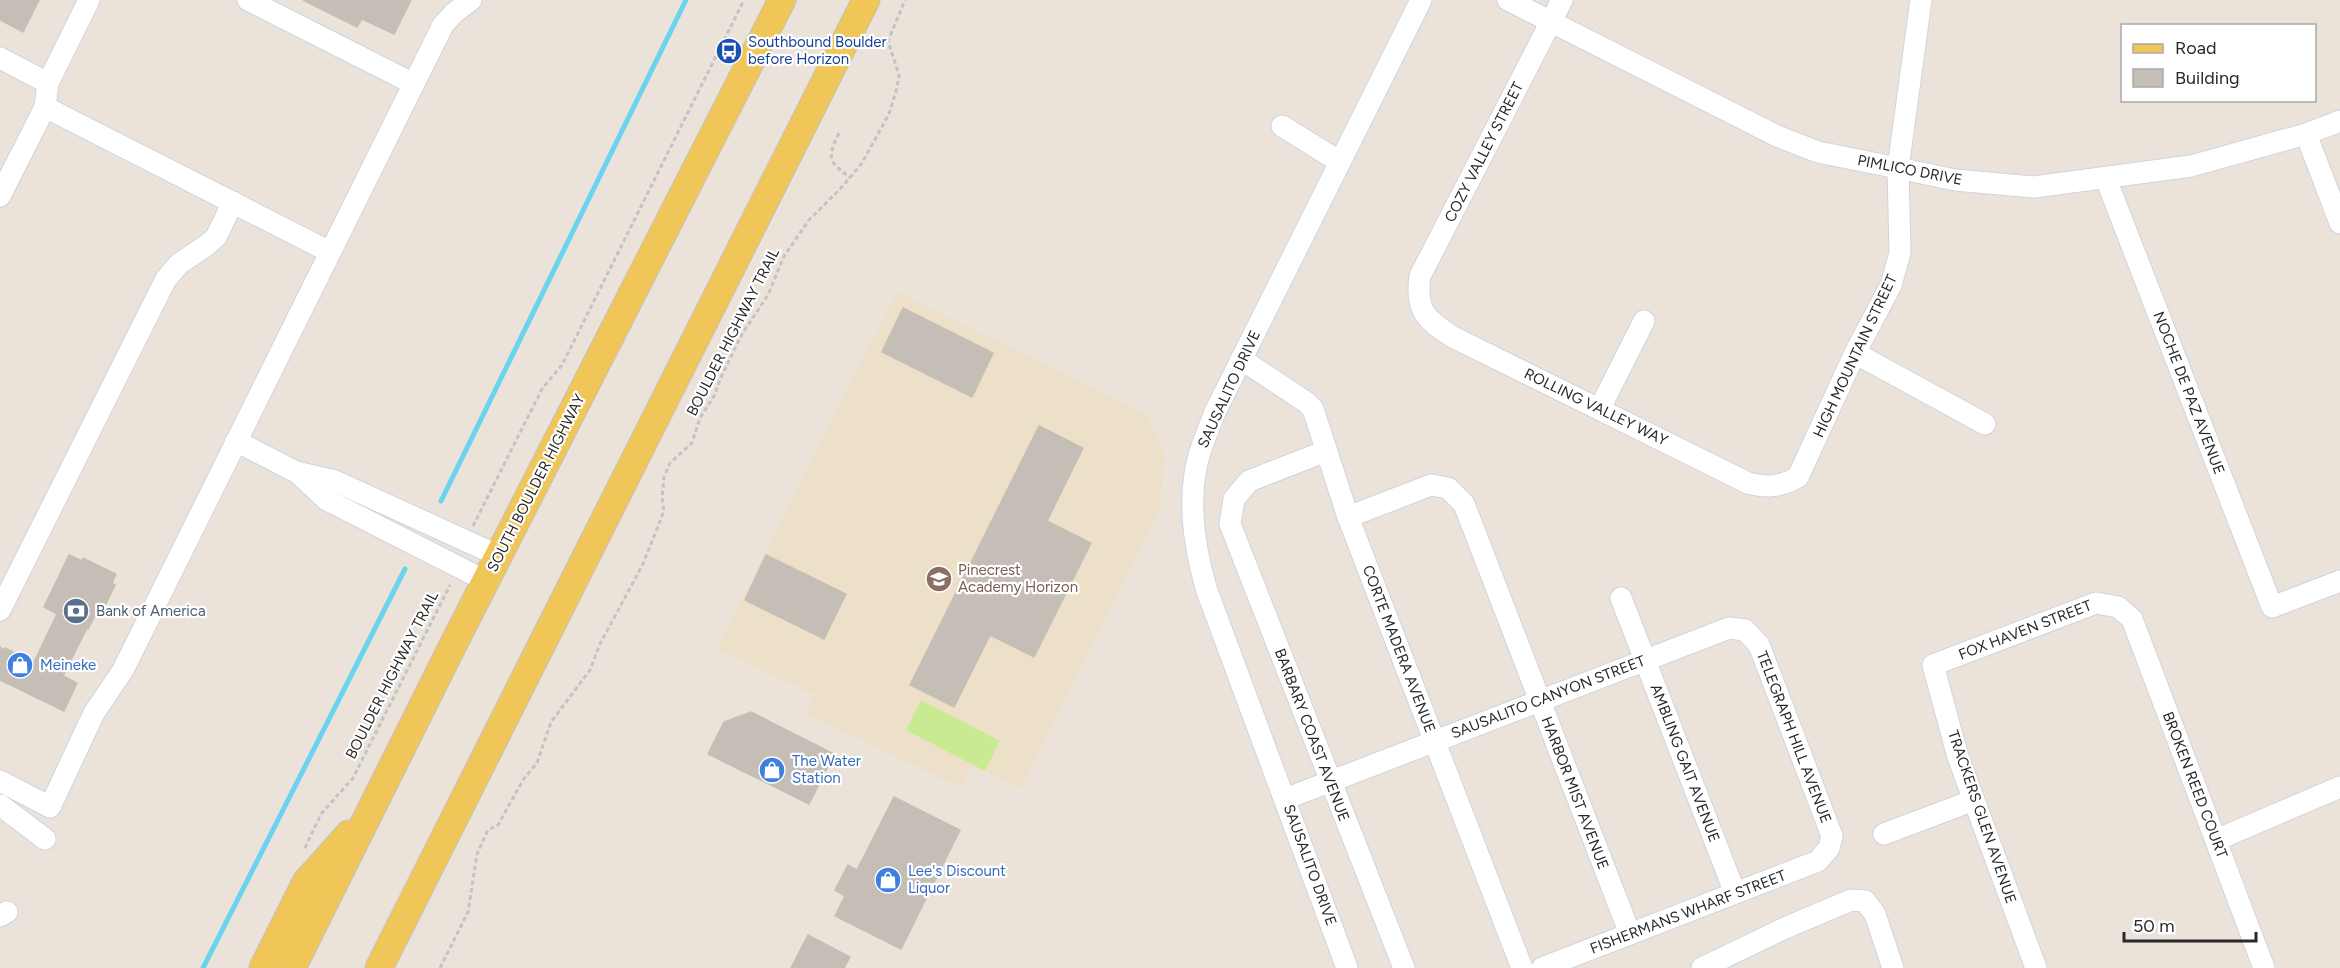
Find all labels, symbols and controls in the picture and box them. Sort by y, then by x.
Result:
legend [2121,24,2316,102]
place label: Southbound Boulder before Horizon [748,33,887,68]
bus stop icon: Southbound Boulder before Horizon [714,36,744,66]
text: Road [2175,37,2216,59]
text: Building [2175,67,2240,89]
street label: COZY VALLEY STREET [1441,78,1528,225]
street label: PIMLICO DRIVE [1856,151,1964,189]
street label: BOULDER HIGHWAY TRAIL [683,245,783,419]
street label: HIGH MOUNTAIN STREET [1809,271,1901,440]
street label: NOCHE DE PAZ AVENUE [2150,309,2228,477]
street label: SAUSALITO DRIVE [1194,327,1264,451]
street label: ROLLING VALLEY WAY [1521,364,1671,450]
street label: SOUTH BOULDER HIGHWAY [483,391,589,575]
place label: Pinecrest Academy Horizon [958,561,1078,596]
street label: CORTE MADERA AVENUE [1359,563,1439,735]
school or university icon: Pinecrest Academy Horizon [924,564,954,594]
street label: BOULDER HIGHWAY TRAIL [342,588,442,762]
bank icon: Bank of America [61,596,91,626]
street label: FOX HAVEN STREET [1956,596,2095,664]
place label: Bank of America [96,602,206,620]
street label: BARBARY COAST AVENUE [1271,646,1353,824]
street label: TELEGRAPH HILL AVENUE [1753,648,1835,826]
shop icon: Meineke [5,650,35,680]
street label: SAUSALITO CANYON STREET [1448,651,1648,742]
place label: Meineke [40,656,96,674]
street label: AMBLING GAIT AVENUE [1646,681,1724,845]
street label: BROKEN REED COURT [2159,709,2232,861]
street label: HARBOR MIST AVENUE [1537,714,1613,872]
street label: TRACKERS GLEN AVENUE [1944,728,2020,906]
place label: The Water Station [792,752,861,787]
shop icon: The Water Station [757,755,787,785]
street label: SAUSALITO DRIVE [1280,802,1340,928]
place label: Lee's Discount Liquor [908,862,1006,897]
shop icon: Lee's Discount Liquor [873,865,903,895]
street label: FISHERMANS WHARF STREET [1588,866,1789,958]
scale bar [2124,905,2256,943]
text: 50 m [2133,915,2175,937]

